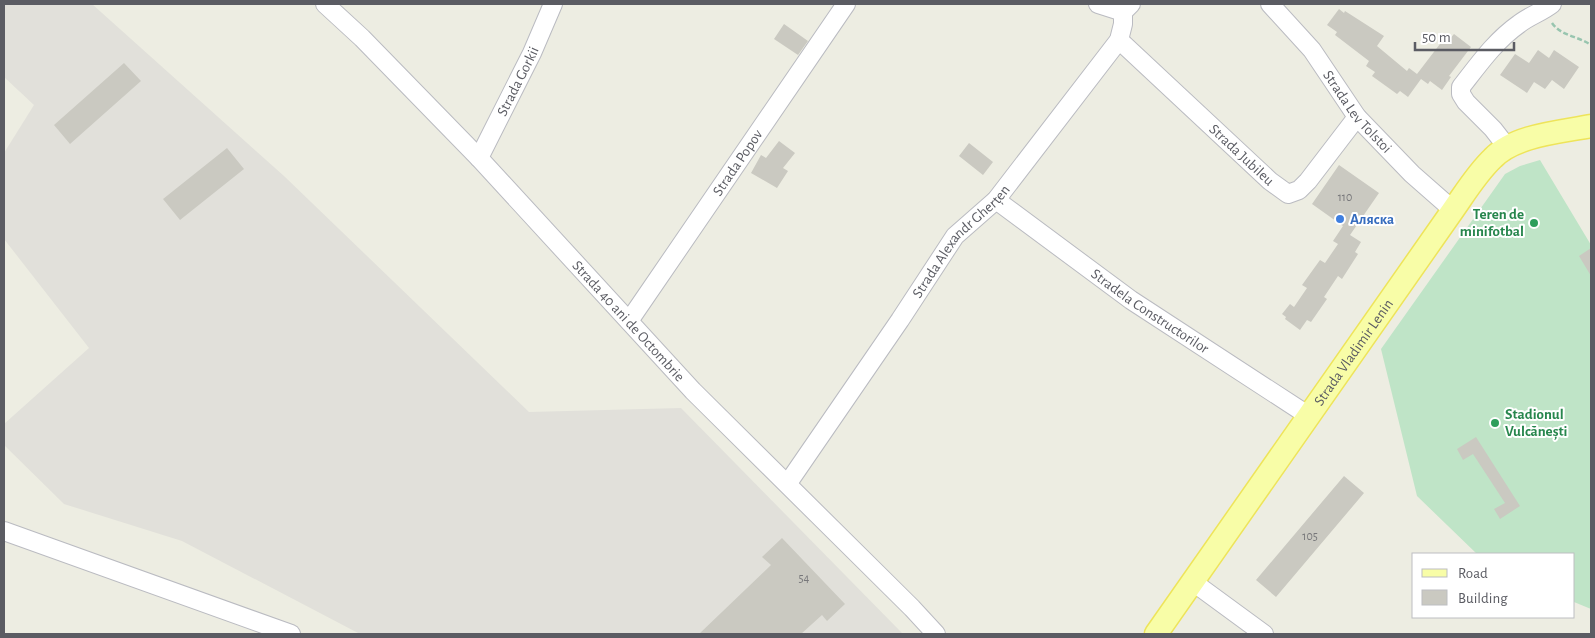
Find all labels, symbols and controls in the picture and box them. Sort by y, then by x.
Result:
scale bar [1415,20,1514,52]
text: 50 m [1422,30,1451,45]
street label: Strada Gorkii [494,45,542,119]
street label: Strada Lev Tolstoi [1320,68,1394,156]
street label: Strada Jubileu [1206,121,1277,189]
street label: Strada Popov [710,127,766,199]
street label: Strada Alexandr Gherțen [910,182,1013,301]
house number: 110 [1338,191,1352,203]
place label: Teren de minifotbal [1460,207,1524,239]
place label: Аляска [1350,212,1394,227]
marker: Аляска [1334,213,1346,225]
marker: Teren de minifotbal [1528,217,1540,229]
street label: Strada 40 ani de Octombrie [569,258,687,385]
street label: Stradela Constructorilor [1088,266,1211,357]
street label: Strada Vladimir Lenin [1311,297,1396,409]
place label: Stadionul Vulcănești [1505,407,1567,440]
marker: Stadionul Vulcănești [1489,417,1501,429]
house number: 105 [1302,530,1318,542]
legend [1412,553,1575,618]
text: Road [1458,566,1488,581]
house number: 54 [799,572,810,584]
text: Building [1458,591,1508,606]

